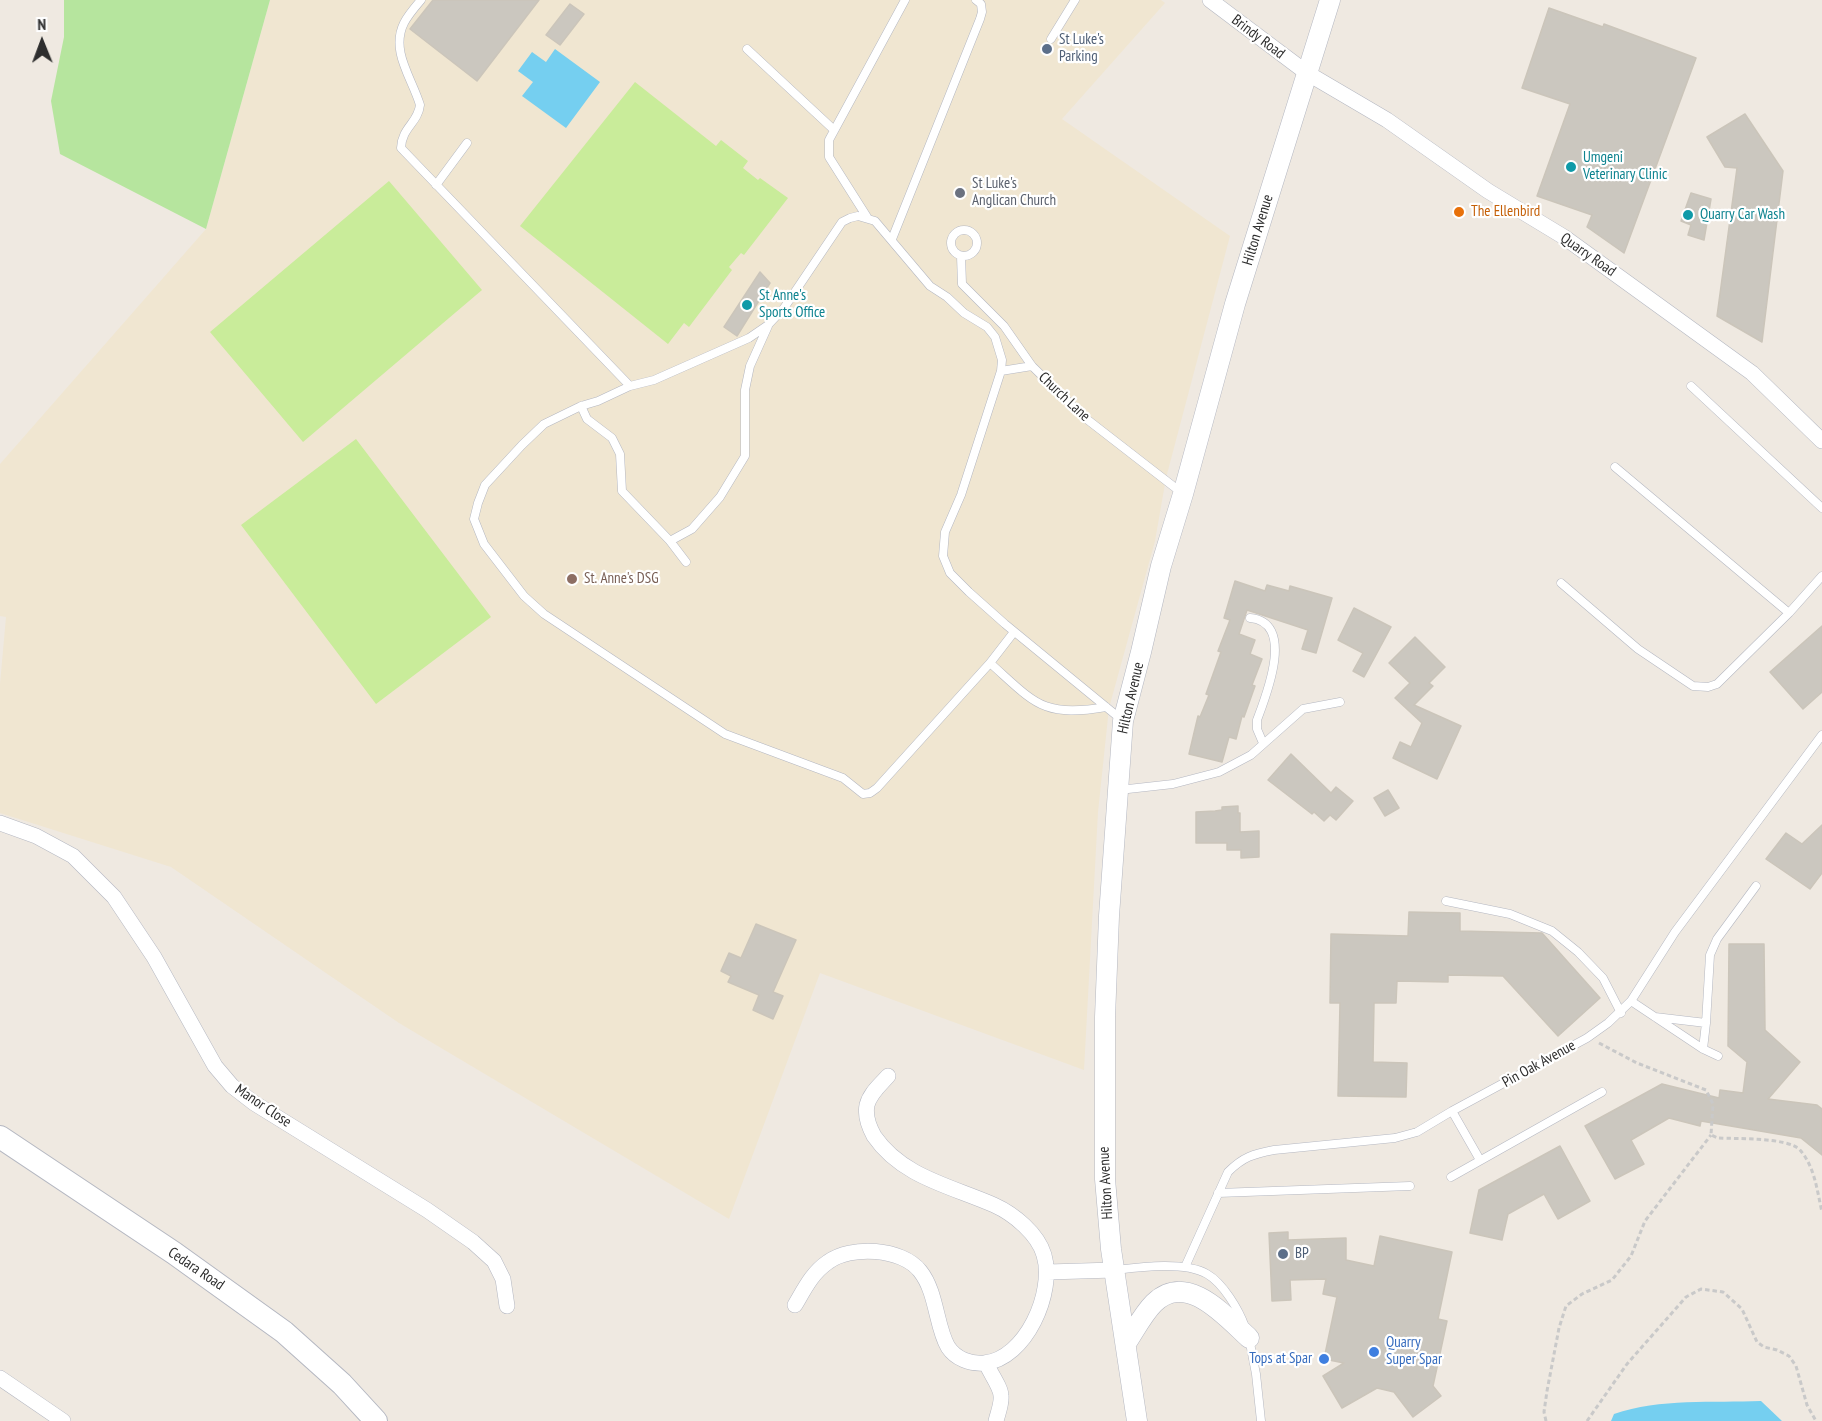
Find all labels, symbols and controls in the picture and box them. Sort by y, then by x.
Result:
street label: Brindy Road [1228,11,1288,63]
north arrow [12,12,72,72]
text: N [37,14,46,34]
place label: St Luke's Parking [1059,31,1104,66]
marker: St Luke's Parking [1040,42,1054,56]
place label: Umgeni Veterinary Clinic [1583,149,1667,184]
marker: Umgeni Veterinary Clinic [1564,160,1578,174]
place label: St Luke's Anglican Church [972,175,1056,210]
marker: St Luke's Anglican Church [953,186,967,200]
street label: Hilton Avenue [1239,192,1277,268]
place label: The Ellenbird [1471,203,1540,221]
marker: The Ellenbird [1452,205,1466,219]
place label: Quarry Car Wash [1700,206,1785,224]
marker: Quarry Car Wash [1681,208,1695,222]
street label: Quarry Road [1557,229,1619,281]
place label: St Anne's Sports Office [759,287,825,322]
marker: St Anne's Sports Office [740,298,754,312]
street label: Church Lane [1034,369,1094,425]
place label: St. Anne's DSG [584,570,659,588]
marker: St. Anne's DSG [565,572,579,586]
street label: Hilton Avenue [1114,660,1148,736]
street label: Pin Oak Avenue [1499,1037,1579,1091]
street label: Manor Close [231,1081,295,1131]
street label: Hilton Avenue [1095,1146,1117,1220]
street label: Cedara Road [164,1244,228,1294]
place label: BP [1295,1245,1309,1263]
marker: BP [1276,1247,1290,1261]
place label: Quarry Super Spar [1386,1334,1442,1369]
marker: Quarry Super Spar [1367,1345,1381,1359]
place label: Tops at Spar [1249,1350,1312,1368]
marker: Tops at Spar [1317,1352,1331,1366]

